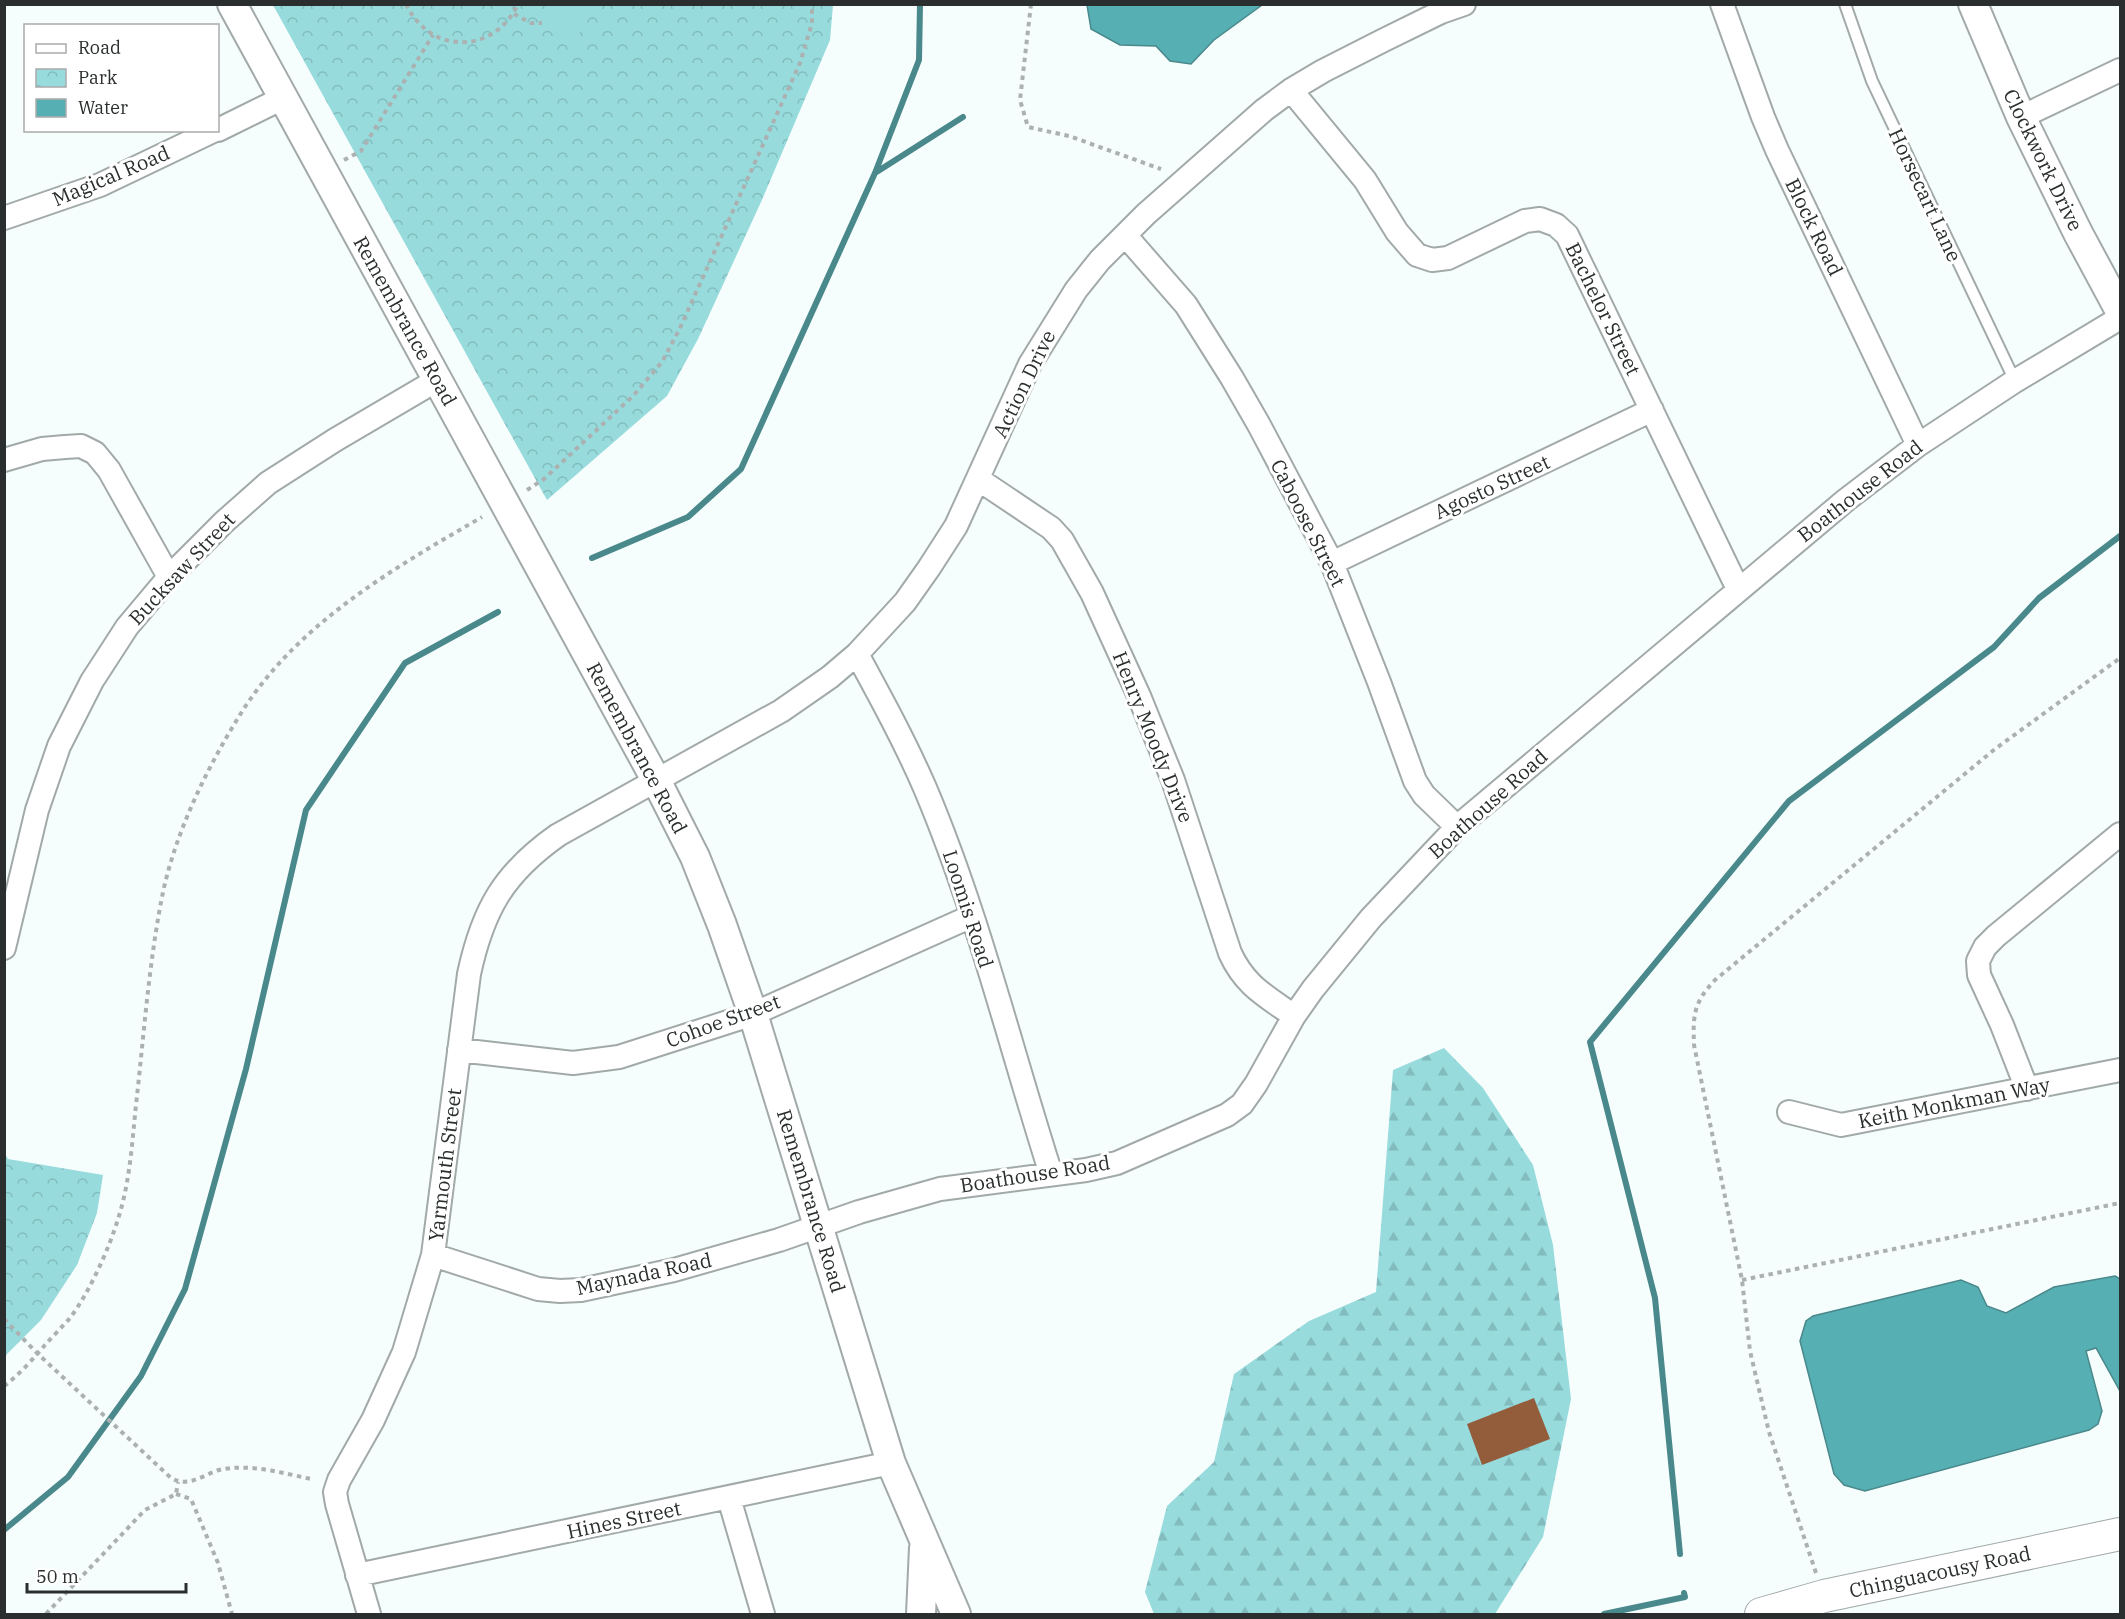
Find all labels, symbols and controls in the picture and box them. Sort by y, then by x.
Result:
legend [24,24,219,132]
text: Road [78,36,121,59]
text: Park [78,66,118,89]
street label: Clockwork Drive [1997,84,2090,235]
text: Water [78,96,128,119]
street label: Horsecart Lane [1883,124,1968,266]
street label: Magical Road [48,139,174,212]
street label: Block Road [1779,174,1850,280]
street label: Remembrance Road [347,231,463,411]
street label: Bachelor Street [1560,238,1647,380]
street label: Action Drive [986,326,1061,442]
street label: Boathouse Road [1792,433,1928,548]
street label: Agosto Street [1430,448,1554,525]
street label: Caboose Street [1265,454,1352,591]
street label: Bucksaw Street [122,507,241,631]
street label: Henry Moody Drive [1107,647,1200,826]
street label: Remembrance Road [581,657,694,838]
street label: Boathouse Road [1422,743,1553,864]
street label: Loomis Road [937,847,1000,971]
street label: Cohoe Street [662,987,784,1054]
street label: Keith Monkman Way [1856,1071,2052,1134]
street label: Yarmouth Street [422,1087,467,1243]
street label: Remembrance Road [771,1106,852,1296]
street label: Boathouse Road [958,1148,1112,1199]
street label: Maynada Road [574,1246,714,1301]
street label: Hines Street [564,1494,683,1545]
street label: Chinguacousy Road [1847,1539,2033,1604]
scale bar [27,1556,186,1594]
text: 50 m [36,1565,79,1588]

